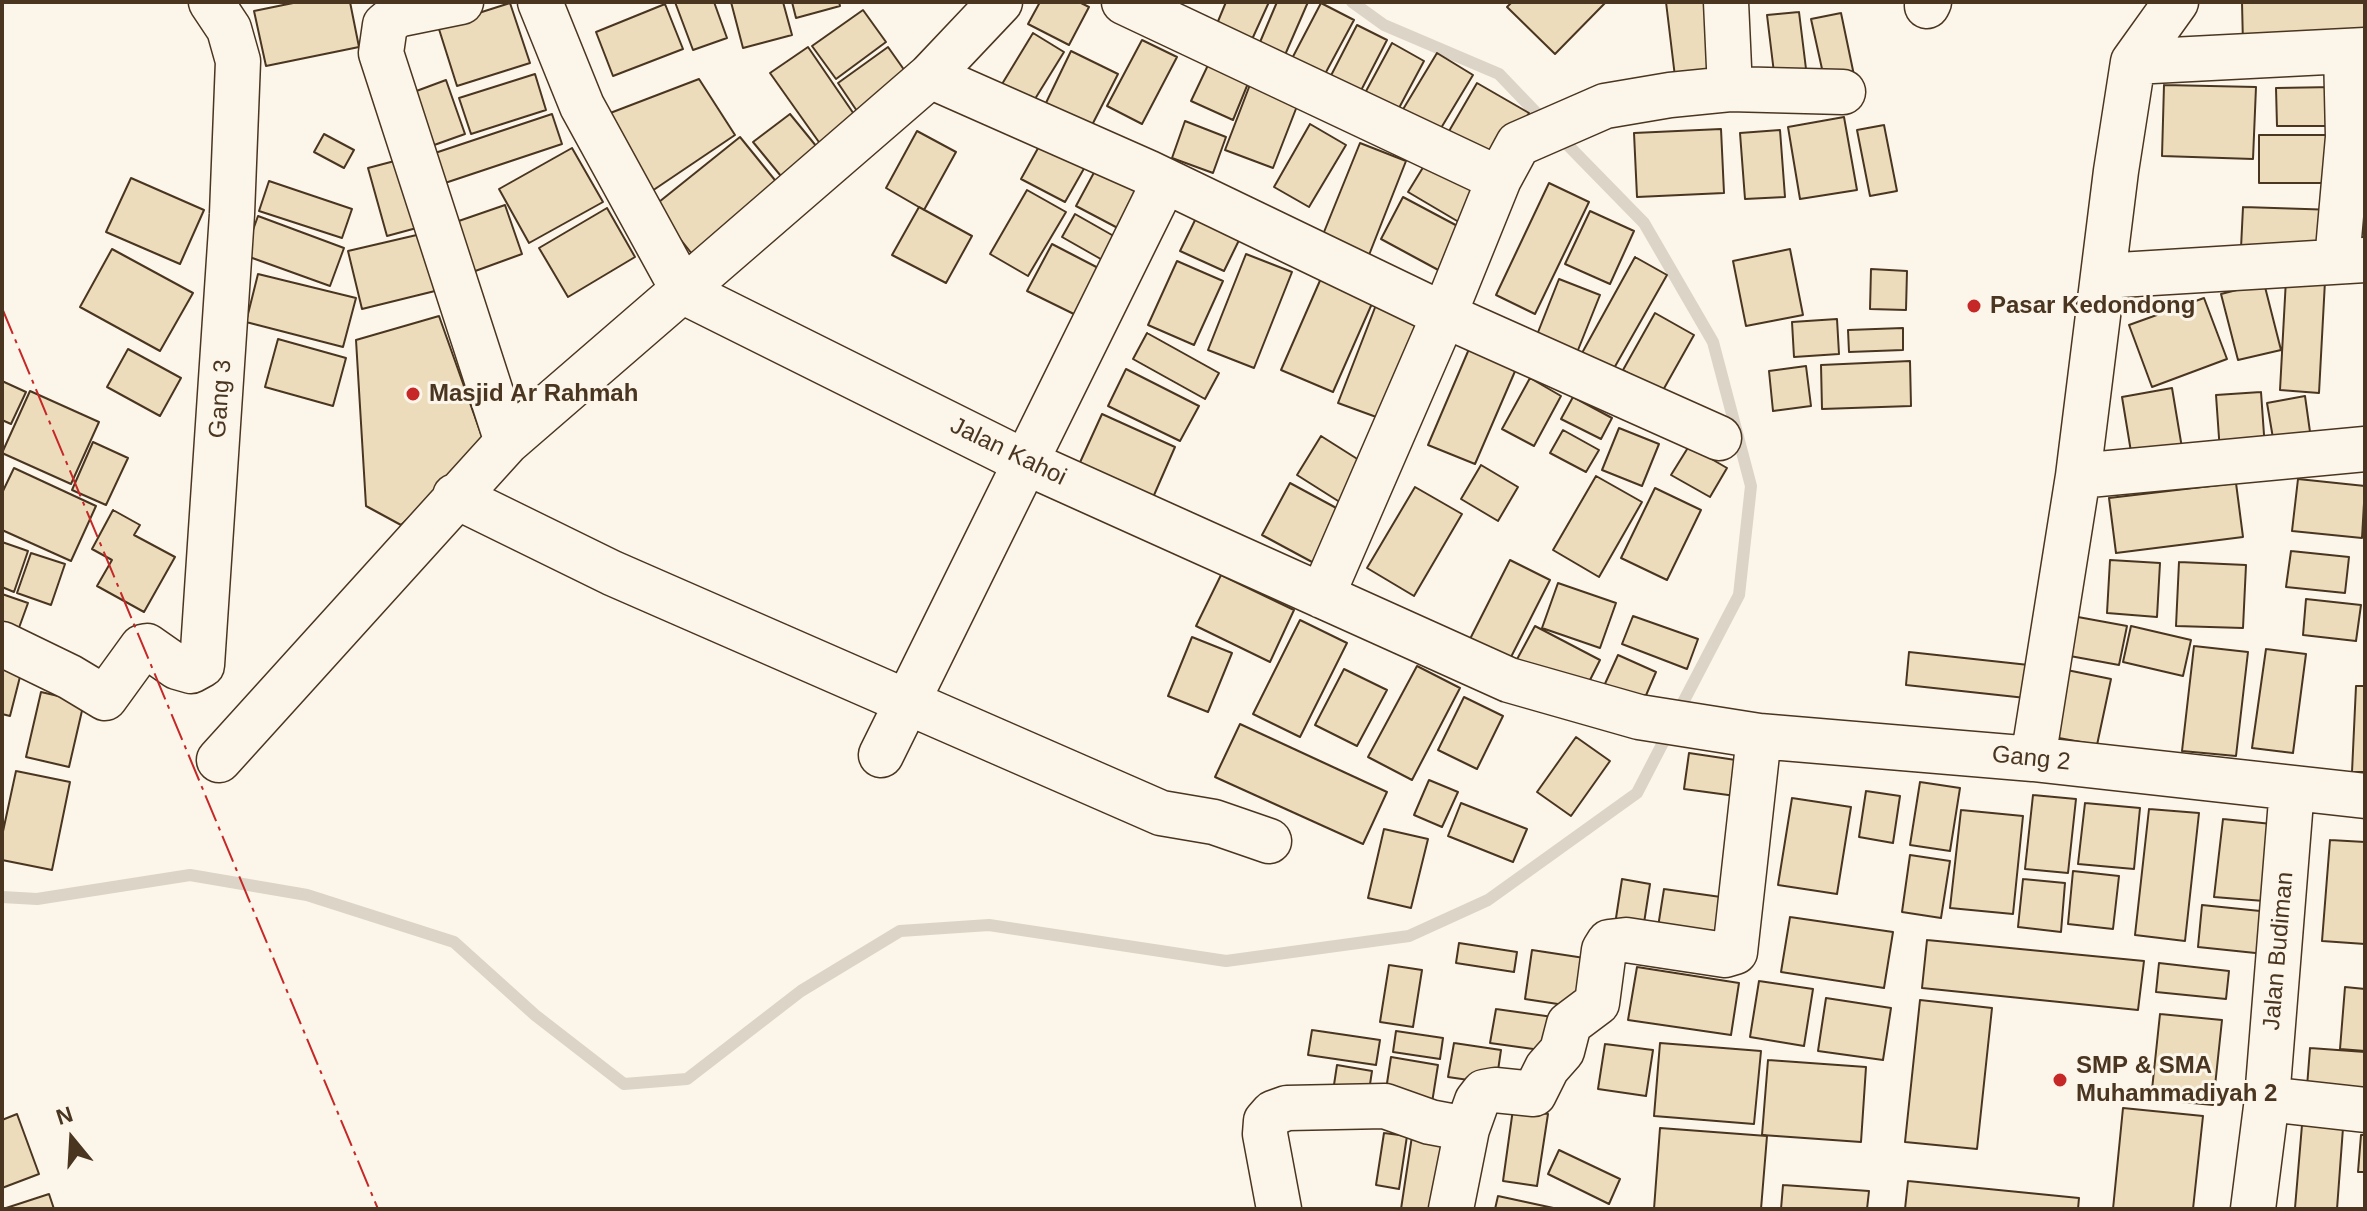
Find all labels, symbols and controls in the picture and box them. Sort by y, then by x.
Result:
place label: Pasar Kedondong [1990,292,2195,320]
marker: Pasar Kedondong [1965,297,1983,315]
street label: Gang 3 [204,359,238,439]
place label: Masjid Ar Rahmah [429,380,638,408]
marker: Masjid Ar Rahmah [404,385,422,403]
street label: Jalan Kahoi [945,412,1071,492]
street label: Gang 2 [1990,741,2072,777]
street label: Jalan Budiman [2258,871,2300,1031]
place label: SMP & SMA Muhammadiyah 2 [2076,1052,2277,1108]
marker: SMP & SMA Muhammadiyah 2 [2051,1071,2069,1089]
north arrow [32,1099,112,1179]
text: N [53,1101,76,1130]

